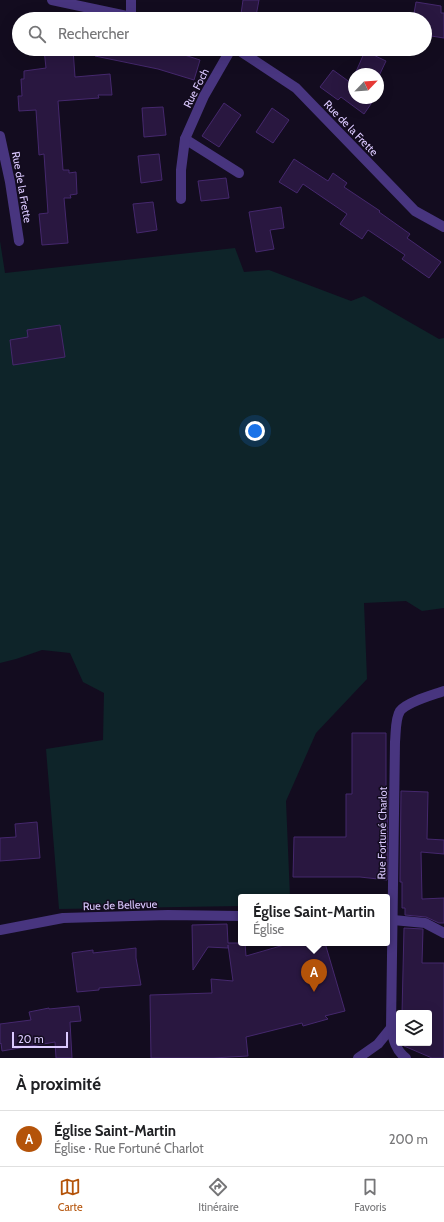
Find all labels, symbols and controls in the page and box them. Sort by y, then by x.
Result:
search box [12,12,432,56]
icon: search [26,23,48,45]
text: Rechercher [58,25,129,43]
street label: Rue Foch [180,66,212,110]
north arrow [348,68,384,104]
street label: Rue de la Frette [321,97,381,159]
street label: Rue de la Frette [9,150,35,224]
your location [245,421,265,441]
street label: Rue Fortuné Charlot [374,786,390,879]
popup [238,894,390,946]
street label: Rue de Bellevue [83,897,158,913]
text: Église Saint-Martin [253,903,375,921]
text: Église [253,921,284,937]
pin: A [301,959,327,992]
map controls [396,1010,432,1046]
button: layers [396,1010,432,1046]
scale bar [12,1030,68,1049]
text: 20 m [18,1032,44,1046]
text: À proximité [16,1074,101,1094]
text: Église Saint-Martin [54,1122,176,1140]
text: A [25,1131,33,1147]
text: 200 m [389,1131,428,1147]
text: Église · Rue Fortuné Charlot [54,1140,204,1156]
tab: Carte [58,1176,83,1214]
tab: Itinéraire [198,1176,239,1214]
tab: Favoris [354,1176,386,1214]

